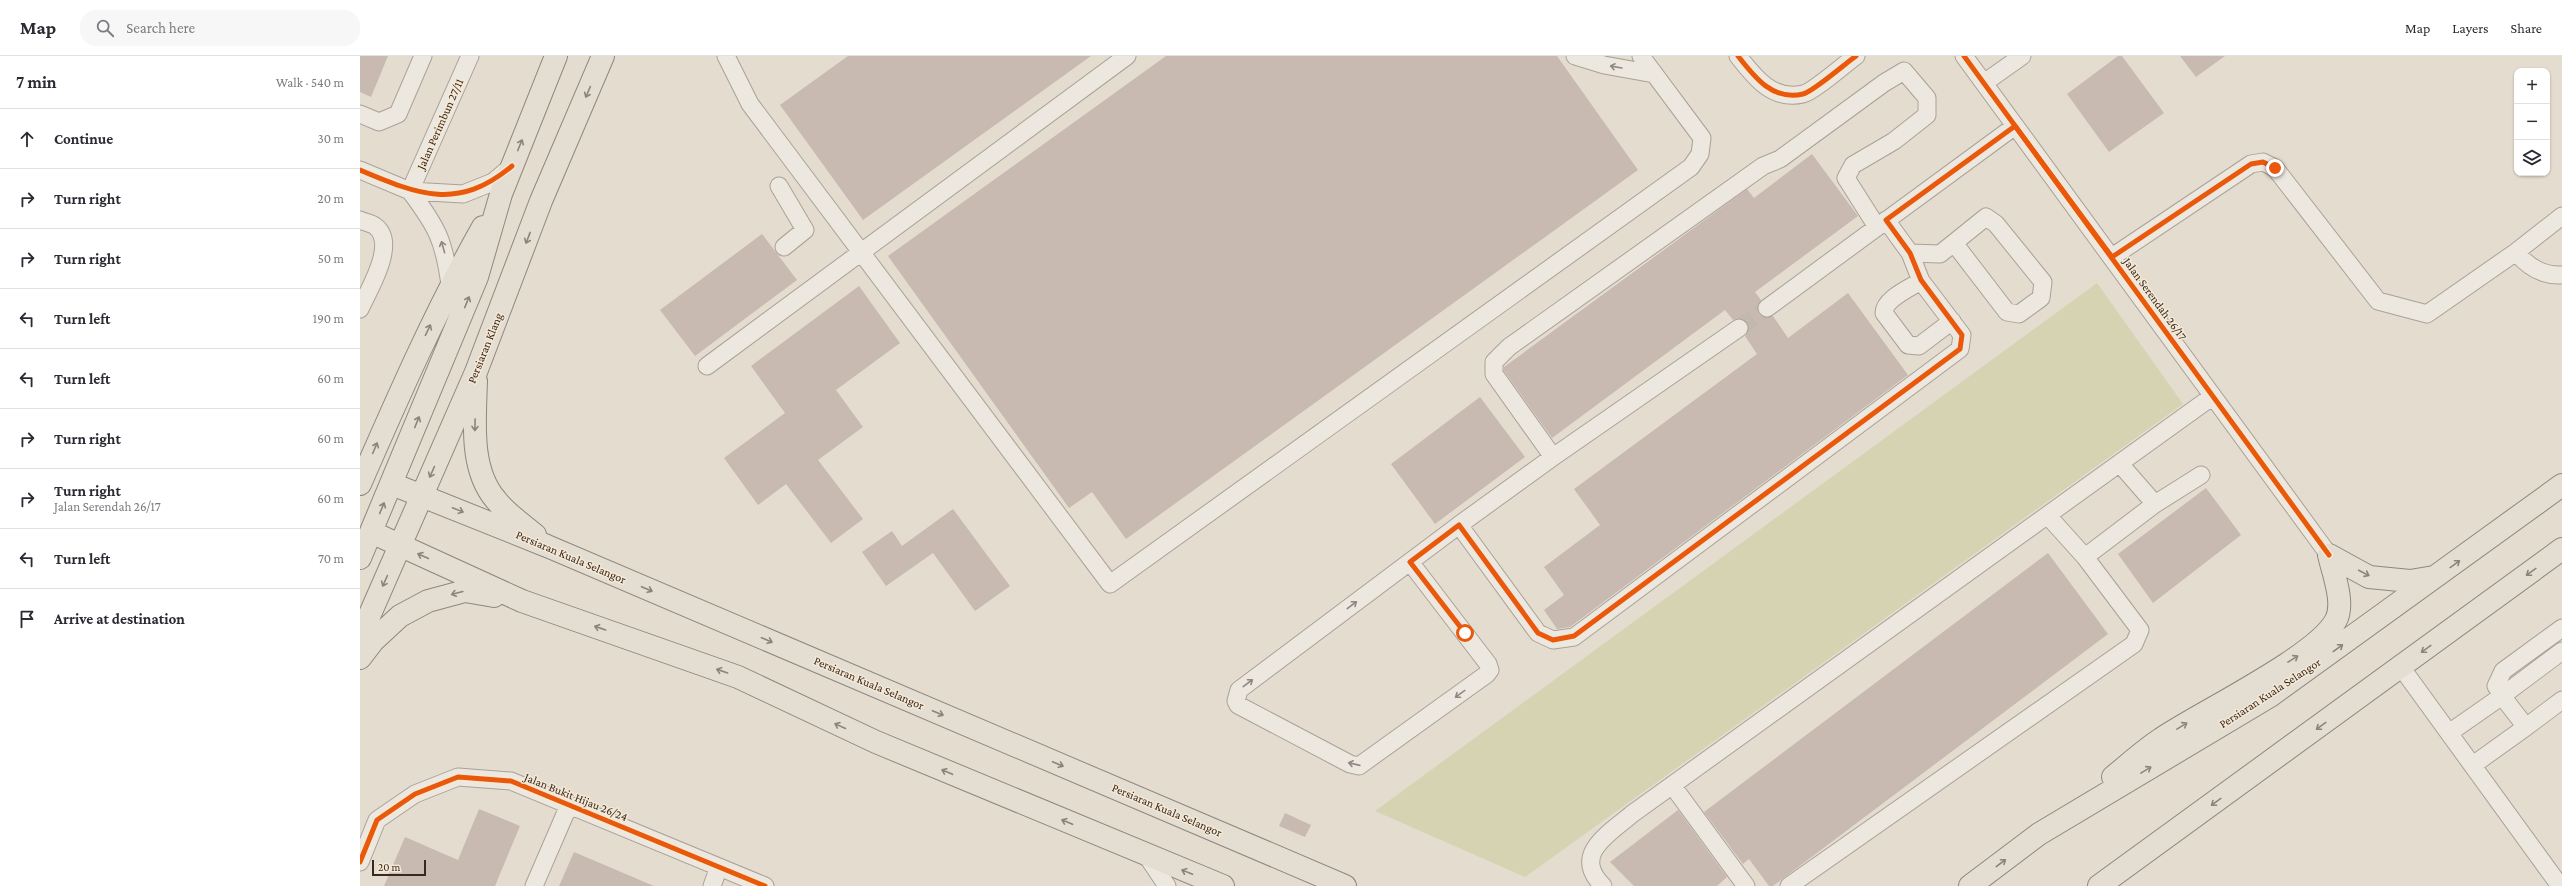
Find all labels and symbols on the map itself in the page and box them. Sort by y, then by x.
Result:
one-way arrow [1610,63,1623,71]
street label: Jalan Perimbun 27/11 [413,76,466,173]
one-way arrow [583,85,591,97]
one-way arrow [517,139,524,151]
route end [2266,159,2284,177]
one-way arrow [523,231,531,243]
one-way arrow [439,240,446,253]
street label: Jalan Serendah 26/17 [2120,254,2190,343]
one-way arrow [463,296,471,308]
street label: Persiaran Klang [465,311,506,385]
one-way arrow [425,324,432,336]
one-way arrow [414,416,421,428]
one-way arrow [471,418,479,431]
one-way arrow [372,443,380,455]
one-way arrow [428,465,435,477]
one-way arrow [378,502,386,514]
one-way arrow [451,507,463,515]
street label: Persiaran Kuala Selangor [514,527,629,587]
one-way arrow [417,552,429,559]
one-way arrow [2449,560,2460,568]
one-way arrow [2525,568,2536,576]
one-way arrow [2358,570,2370,578]
one-way arrow [380,575,388,587]
one-way arrow [641,585,653,593]
one-way arrow [450,590,463,597]
one-way arrow [1346,601,1357,609]
one-way arrow [593,624,606,631]
route start [1456,624,1474,642]
one-way arrow [761,636,773,644]
one-way arrow [2332,644,2343,652]
one-way arrow [2420,645,2431,653]
street label: Persiaran Kuala Selangor [812,653,927,713]
street label: Persiaran Kuala Selangor [2216,654,2324,731]
one-way arrow [2287,655,2298,663]
one-way arrow [717,667,729,675]
one-way arrow [1243,679,1254,688]
one-way arrow [1455,690,1466,698]
one-way arrow [932,709,944,717]
one-way arrow [835,722,847,729]
one-way arrow [2176,722,2188,730]
one-way arrow [2316,722,2327,730]
one-way arrow [1051,760,1063,768]
one-way arrow [1347,760,1360,768]
one-way arrow [2140,766,2152,774]
one-way arrow [941,768,953,776]
street label: Jalan Bukit Hijau 26/24 [521,770,630,824]
street label: Persiaran Kuala Selangor [1110,780,1225,840]
one-way arrow [2211,798,2222,806]
one-way arrow [1061,818,1073,826]
scale bar [372,858,426,877]
one-way arrow [1995,859,2006,867]
one-way arrow [1182,867,1194,875]

